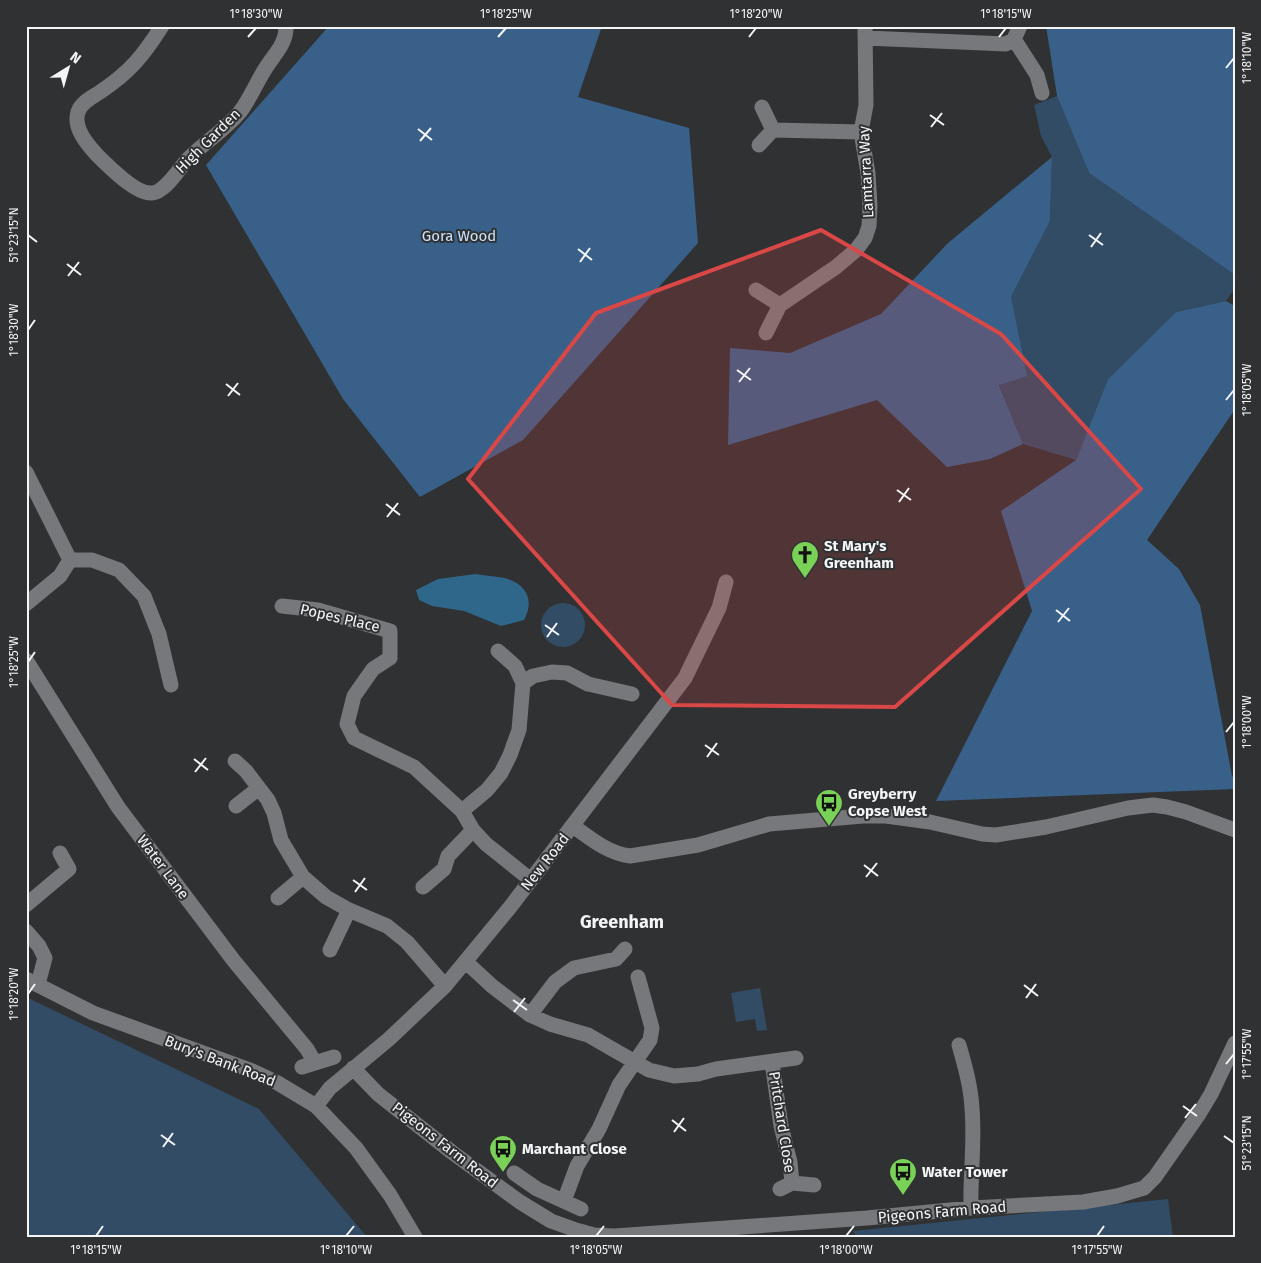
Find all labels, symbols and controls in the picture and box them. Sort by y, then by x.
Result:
text: 1°18'30"W [230,7,283,21]
text: 1°18'25"W [480,7,532,21]
text: 1°18'20"W [730,7,783,21]
text: 1°18'15"W [980,7,1032,21]
text: 1°18'10"W [1240,32,1254,84]
north arrow [42,42,92,92]
text: N [67,48,84,68]
street label: High Garden [172,105,244,177]
street label: Lamtarra Way [855,125,877,219]
text: 51°23'15"N [7,207,21,263]
park label: Gora Wood [422,227,496,245]
text: 1°18'30"W [7,303,21,357]
text: 1°18'05"W [1240,364,1254,416]
place label: St Mary's Greenham [824,537,894,572]
church icon: St Mary's Greenham [790,540,820,579]
street label: Popes Place [298,600,382,636]
text: 1°18'25"W [7,636,21,688]
text: 1°18'00"W [1240,695,1254,749]
place label: Greyberry Copse West [848,785,927,820]
bus stop icon: Greyberry Copse West [814,788,844,827]
street label: New Road [517,830,573,894]
street label: Water Lane [133,831,193,903]
district label: Greenham [580,911,664,933]
text: 1°18'20"W [7,967,21,1020]
text: 1°17'55"W [1240,1028,1254,1080]
street label: Bury's Bank Road [162,1032,278,1090]
street label: Pritchard Close [765,1070,799,1174]
street label: Pigeons Farm Road [389,1098,501,1192]
text: 51°23'15"N [1240,1115,1254,1171]
bus stop icon: Marchant Close [488,1134,518,1173]
place label: Marchant Close [522,1140,627,1158]
bus stop icon: Water Tower [888,1157,918,1196]
place label: Water Tower [922,1163,1008,1181]
street label: Pigeons Farm Road [877,1197,1007,1227]
text: 1°18'15"W [70,1243,122,1257]
text: 1°18'10"W [320,1243,372,1257]
text: 1°18'05"W [570,1243,622,1257]
text: 1°18'00"W [819,1243,873,1257]
text: 1°17'55"W [1071,1243,1123,1257]

